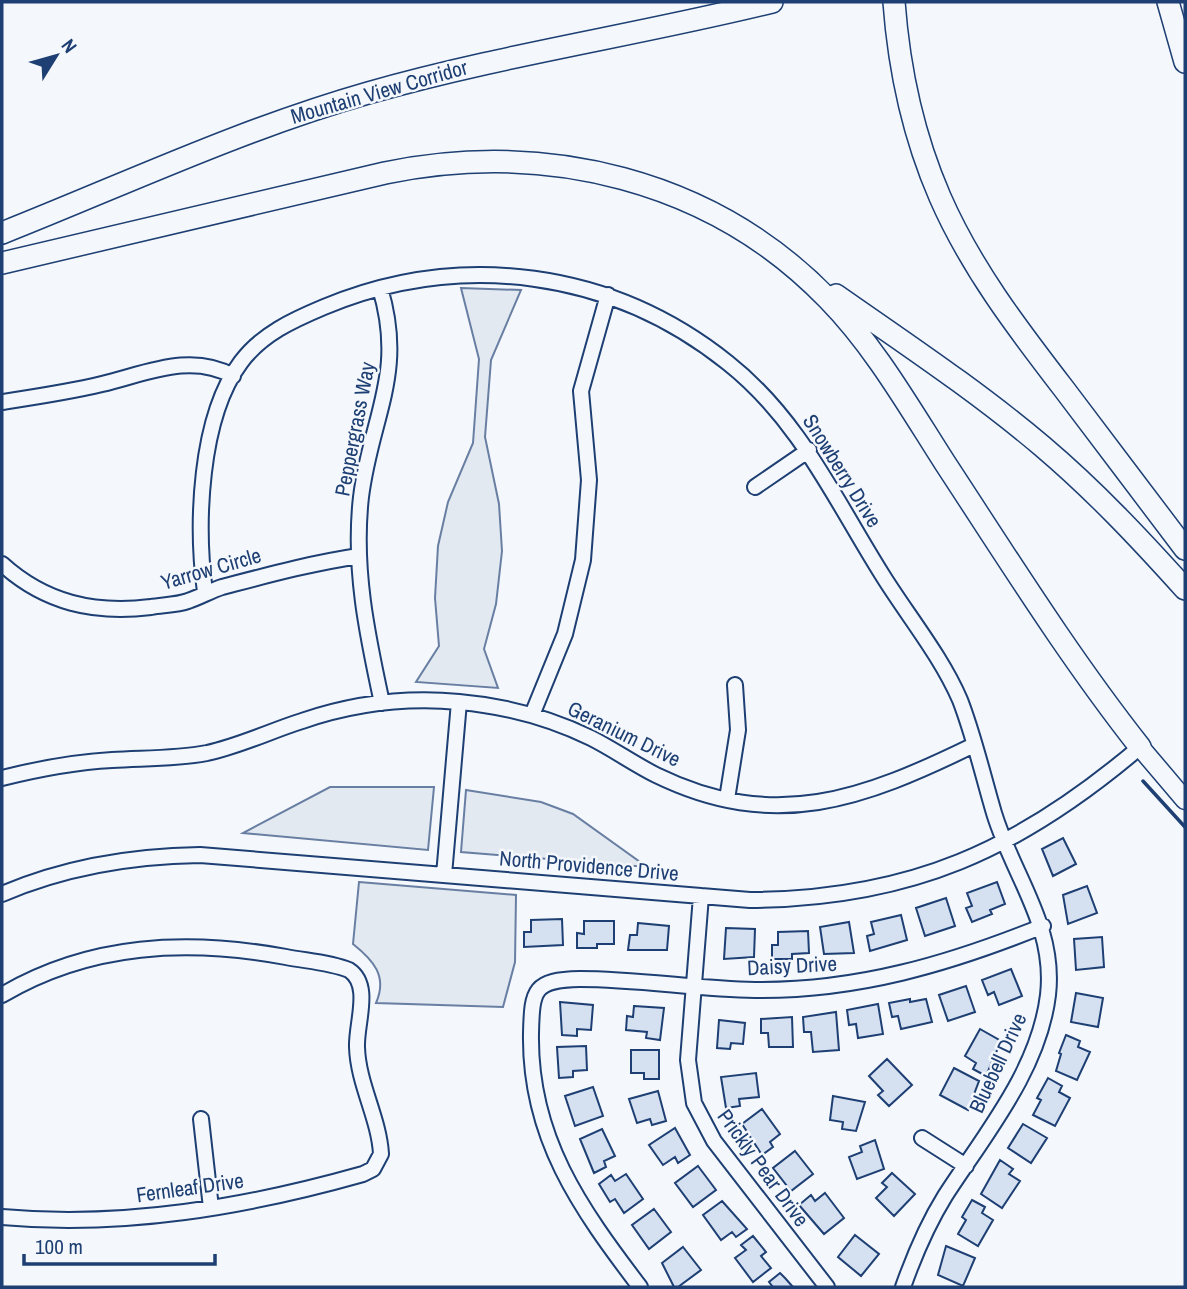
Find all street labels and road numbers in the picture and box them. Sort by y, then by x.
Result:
street label: Mountain View Corridor [287,52,471,131]
street label: Peppergrass Way [327,359,382,499]
street label: Snowberry Drive [796,409,889,533]
street label: Yarrow Circle [157,540,264,597]
street label: Geranium Drive [563,694,686,773]
street label: North Providence Drive [498,843,680,888]
street label: Daisy Drive [746,949,838,982]
street label: Bluebell Drive [962,1008,1033,1117]
street label: Prickly Pear Drive [711,1103,816,1232]
street label: Fernleaf Drive [134,1166,246,1209]

